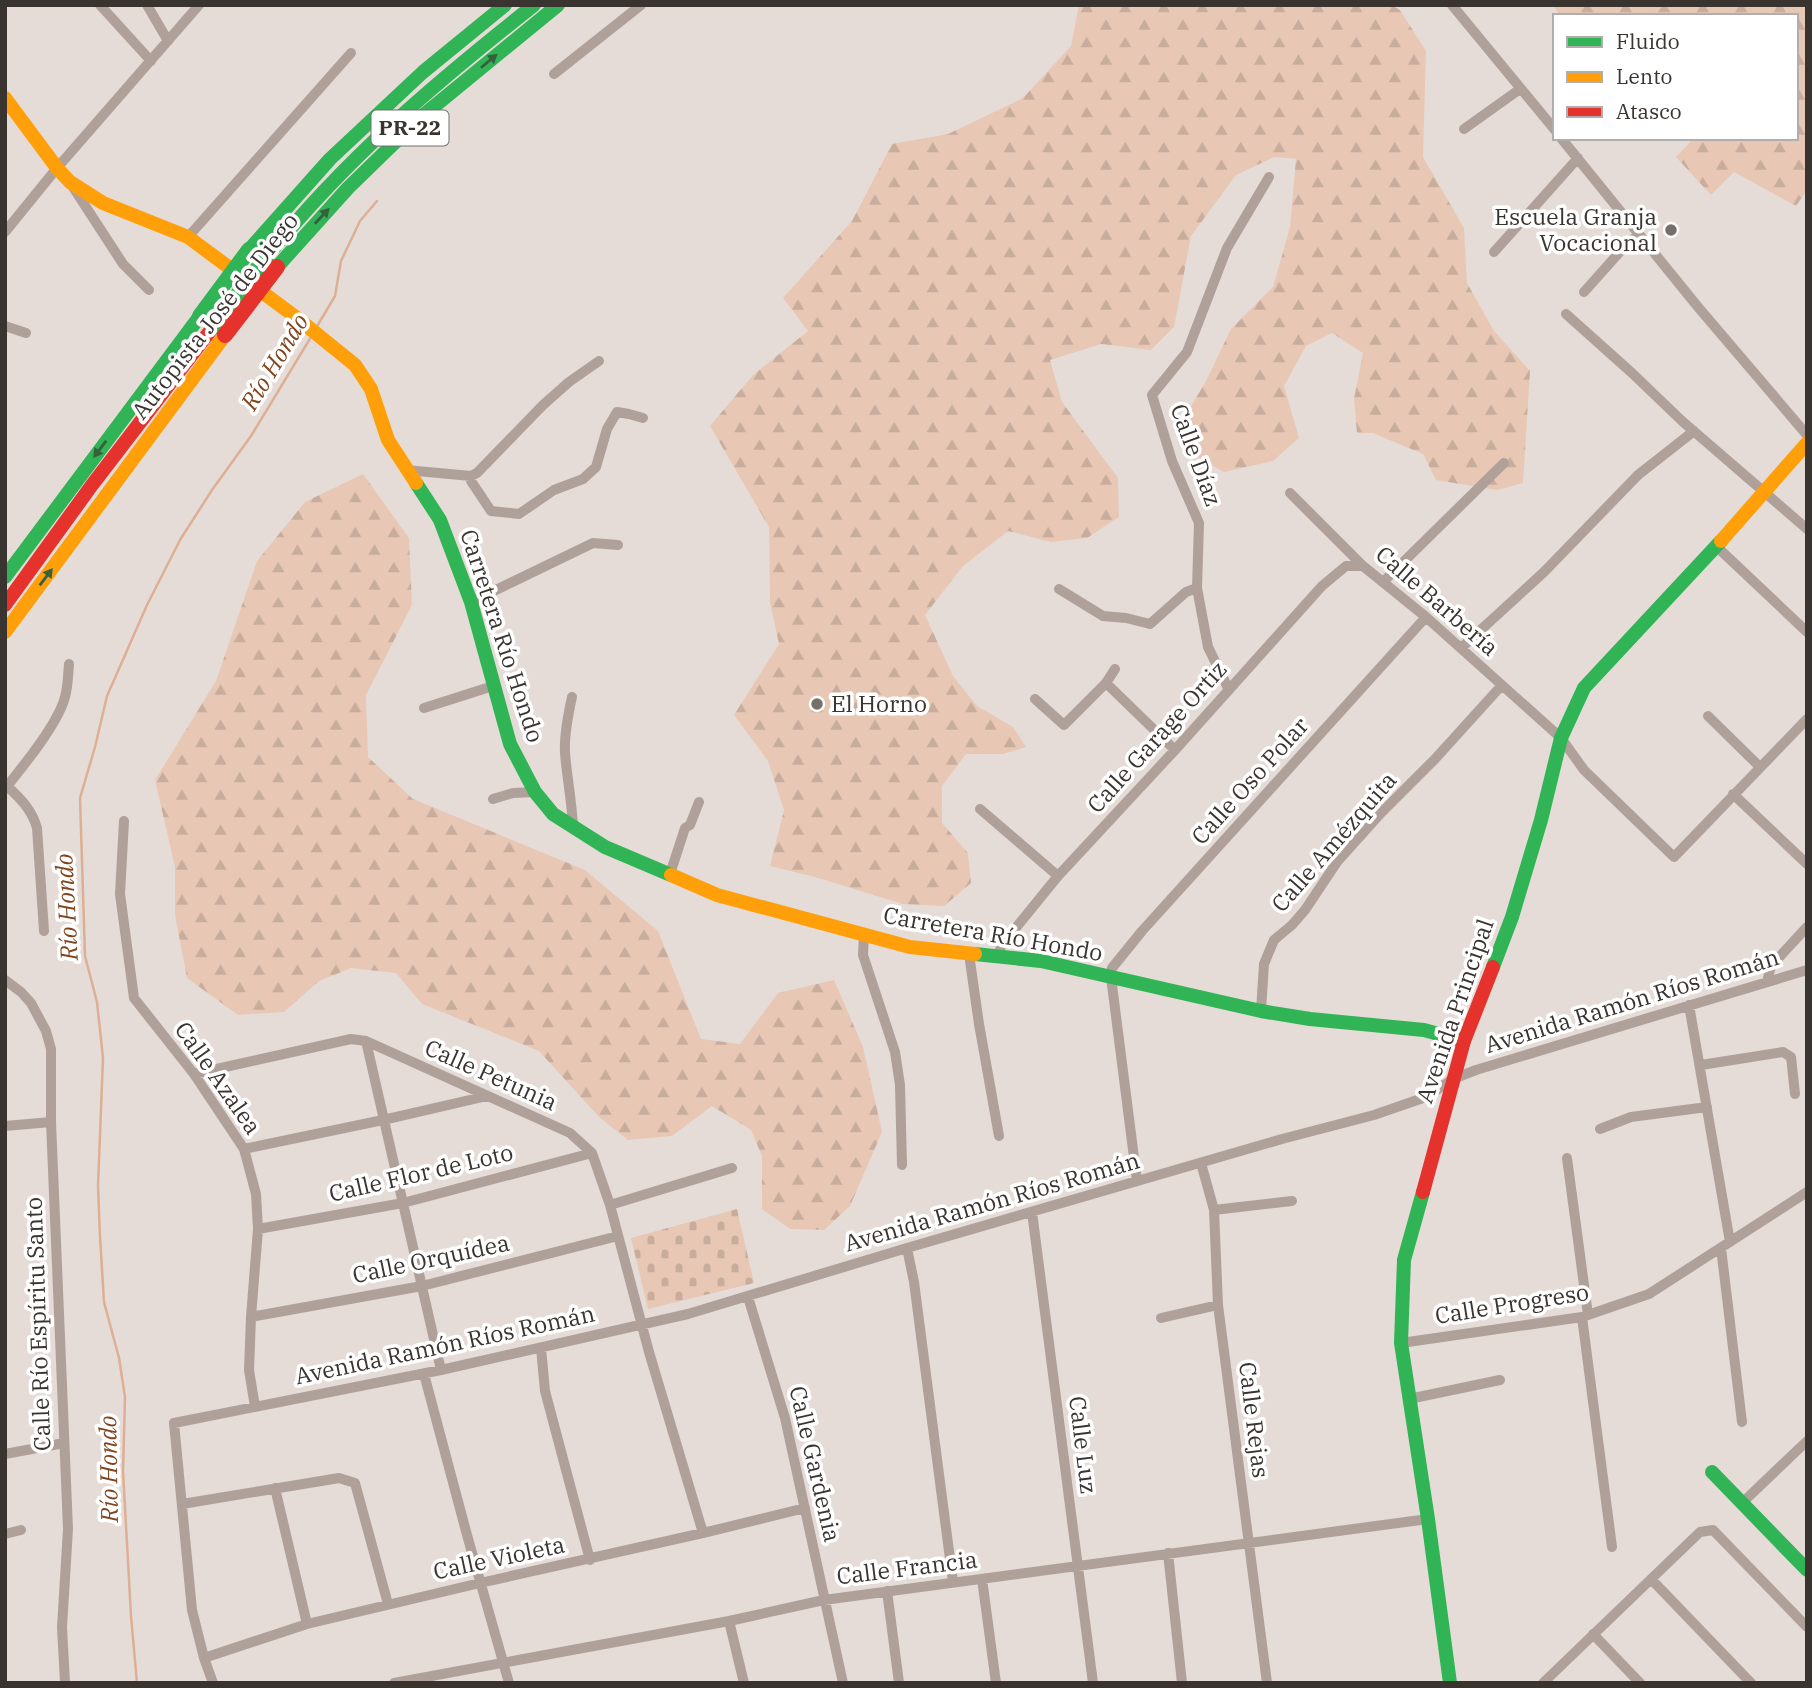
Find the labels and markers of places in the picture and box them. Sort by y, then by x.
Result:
place label: Escuela Granja Vocacional [1494,201,1657,257]
marker: Escuela Granja Vocacional [1663,222,1679,238]
place label: El Horno [831,688,927,718]
marker: El Horno [809,696,825,712]

